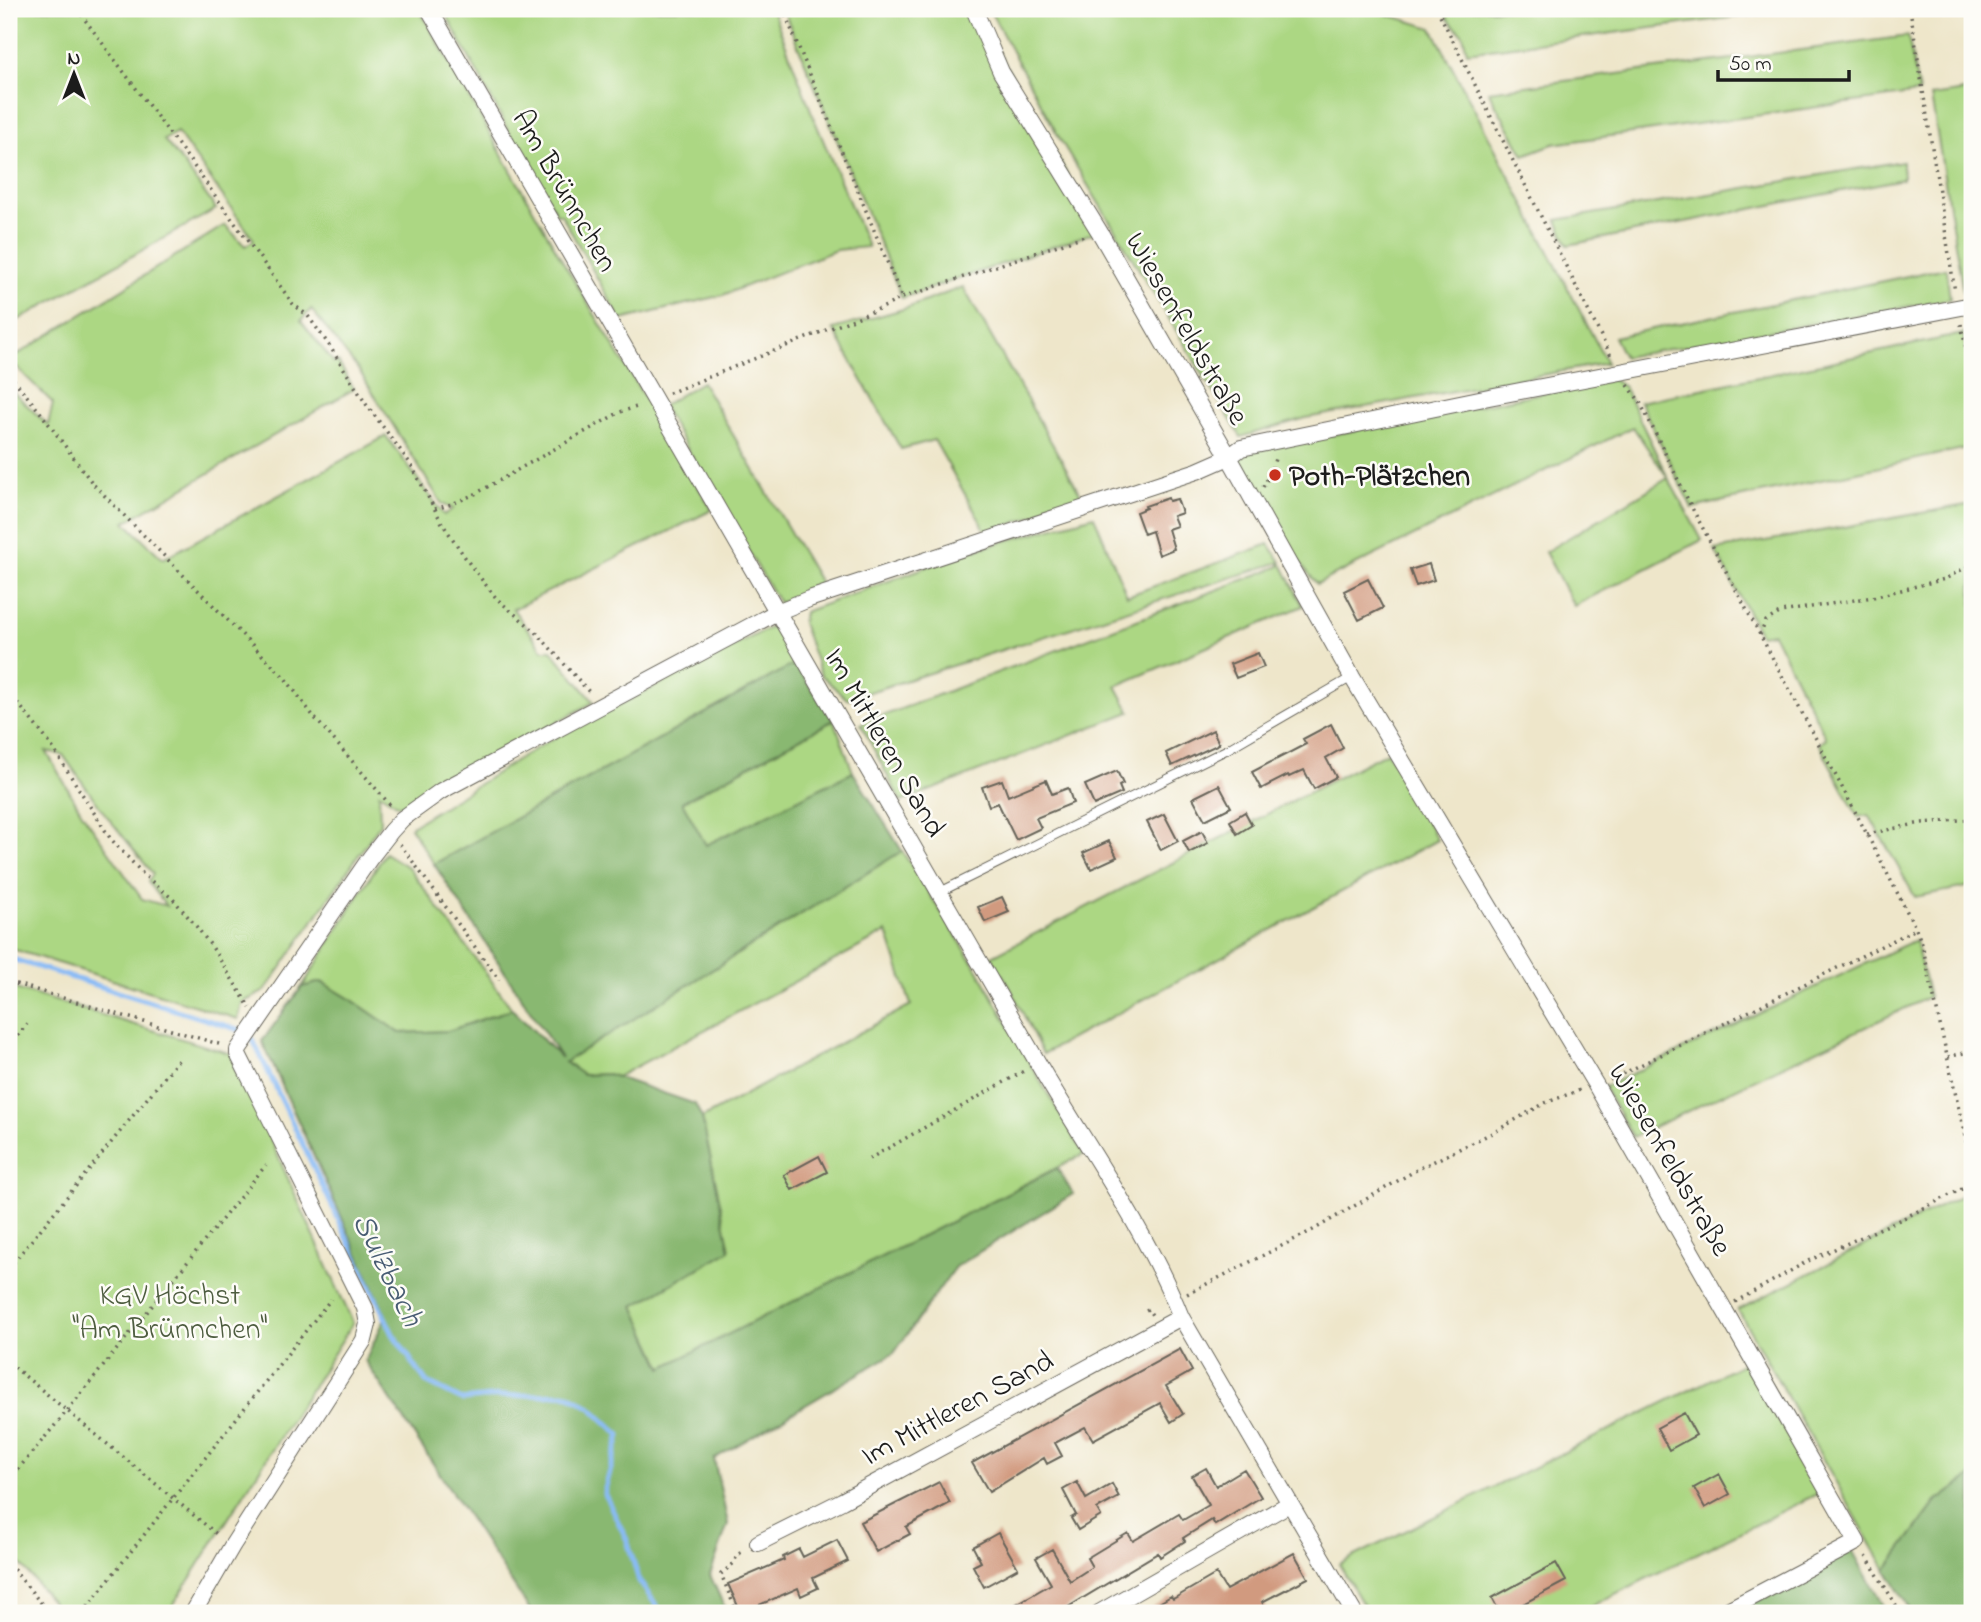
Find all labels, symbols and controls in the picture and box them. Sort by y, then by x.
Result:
north arrow [38,38,108,108]
scale bar [1718,38,1850,82]
text: N [68,46,81,73]
text: 50 m [1729,50,1772,80]
street label: Am Brünnchen [499,102,628,281]
street label: Wiesenfeldstraße [1112,225,1259,435]
place label: Poth-Plätzchen [1289,456,1470,500]
marker: Poth-Plätzchen [1267,467,1283,483]
street label: Im Mittleren Sand [811,641,956,847]
street label: Wiesenfeldstraße [1595,1056,1742,1266]
water label: Sulzbach [338,1206,434,1336]
park label: KGV Höchst "Am Brünnchen" [72,1275,268,1353]
street label: Im Mittleren Sand [854,1340,1063,1479]

